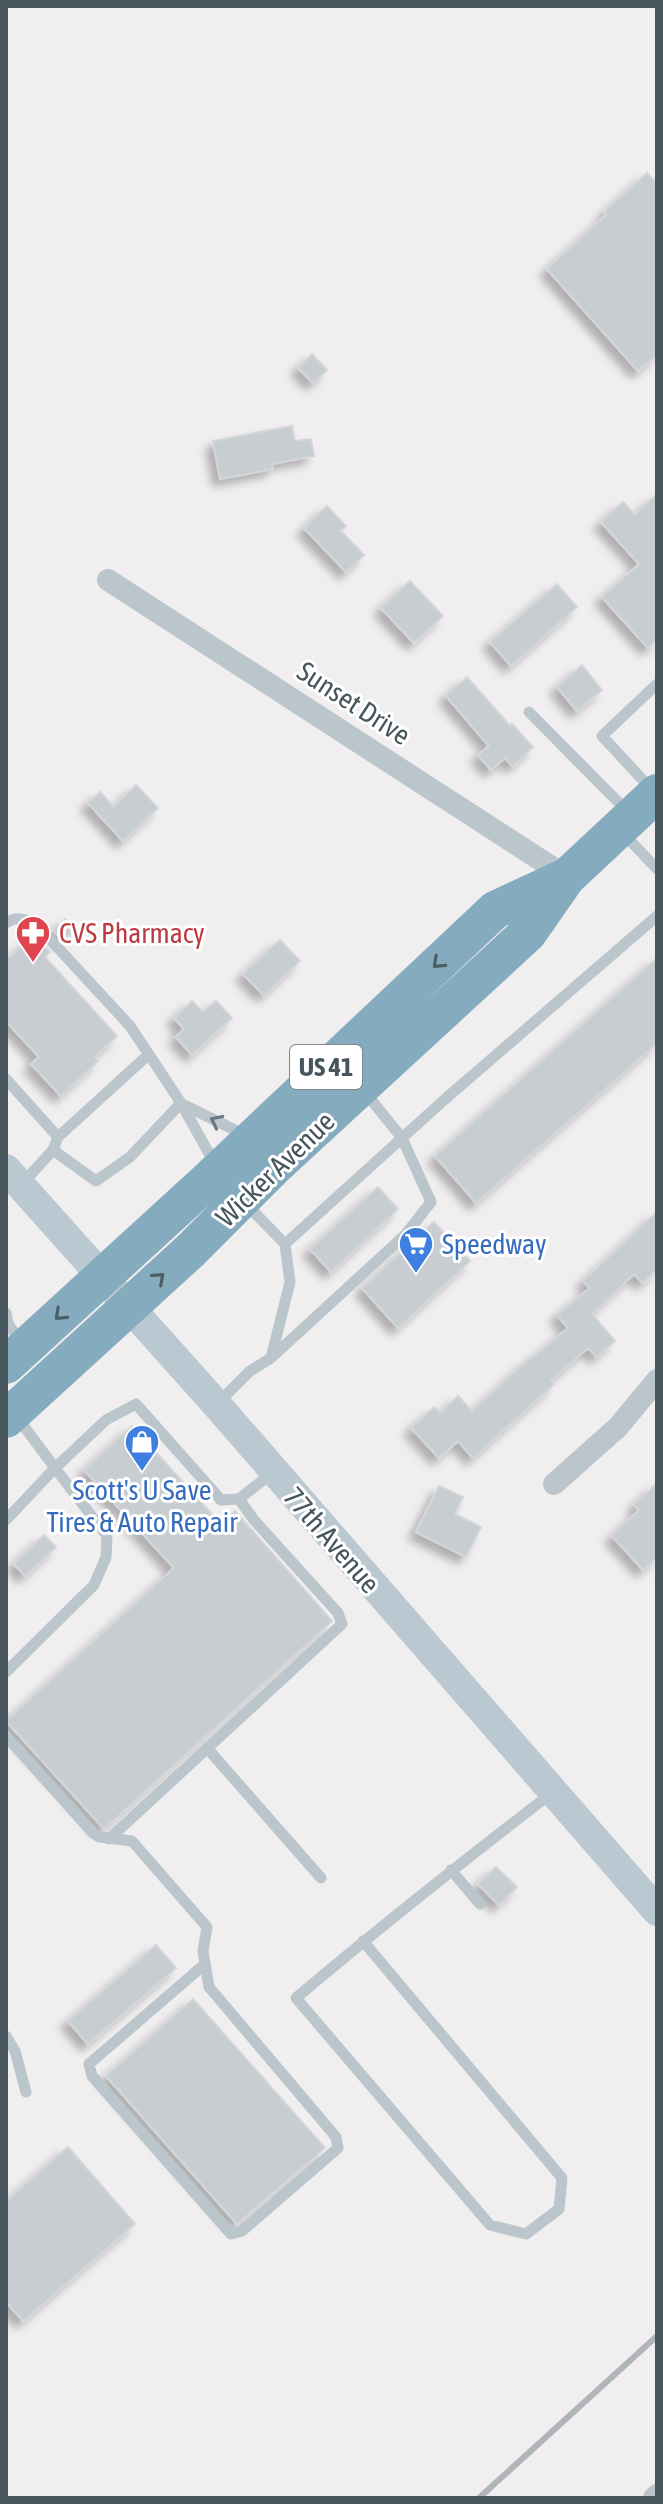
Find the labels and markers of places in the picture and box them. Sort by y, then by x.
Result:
pharmacy icon: CVS Pharmacy [14,914,52,964]
place label: CVS Pharmacy [59,917,205,949]
supermarket icon: Speedway [397,1225,435,1275]
place label: Speedway [442,1228,546,1260]
shop icon: Scott's U Save Tires & Auto Repair [123,1423,161,1473]
place label: Scott's U Save Tires & Auto Repair [47,1474,238,1538]

